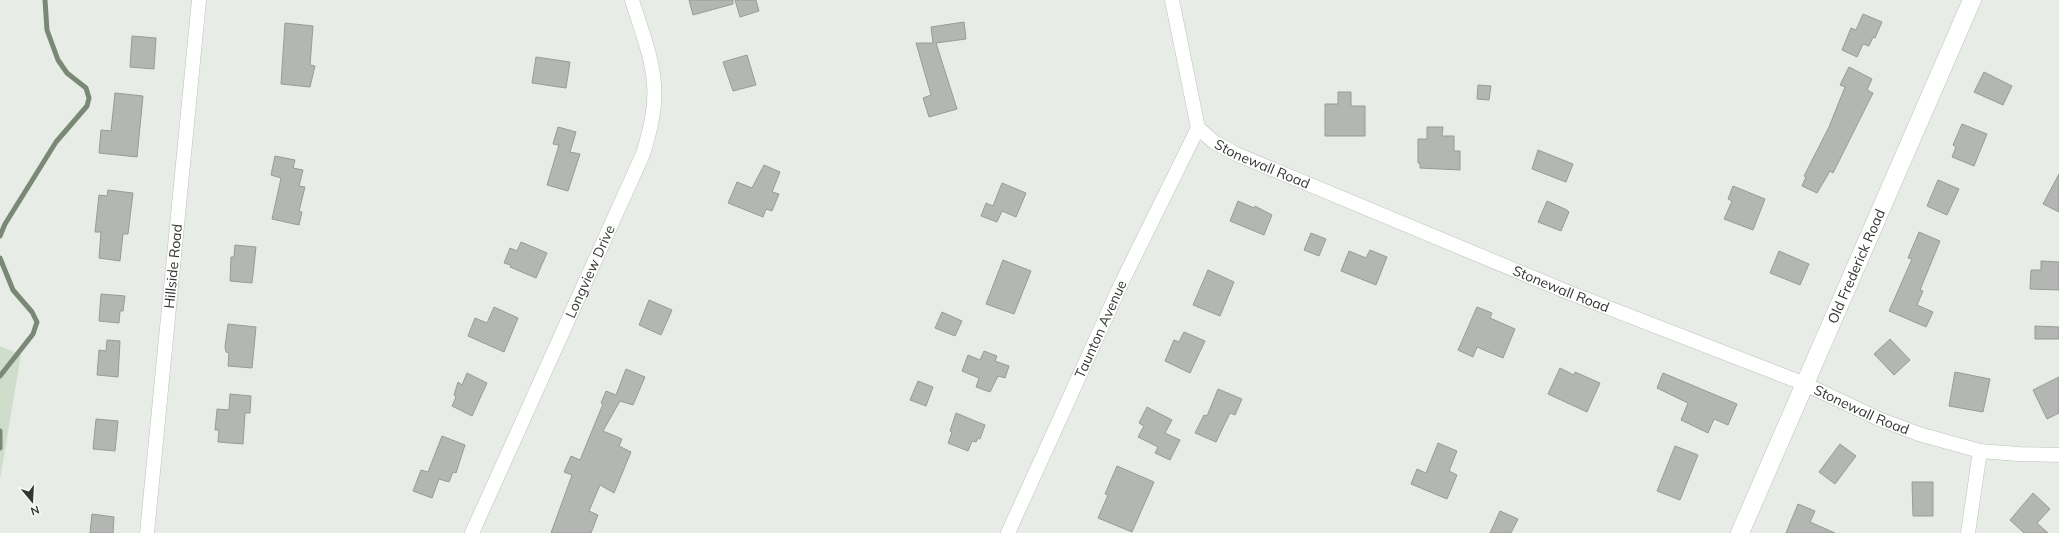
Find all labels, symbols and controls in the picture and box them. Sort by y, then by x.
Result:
street label: Stonewall Road [1211,135,1313,193]
street label: Old Frederick Road [1823,206,1889,326]
street label: Longview Drive [561,222,619,321]
street label: Hillside Road [160,223,186,309]
street label: Stonewall Road [1510,261,1612,316]
street label: Taunton Avenue [1071,277,1131,381]
street label: Stonewall Road [1811,381,1912,439]
north arrow [12,481,52,521]
text: N [29,503,41,518]

